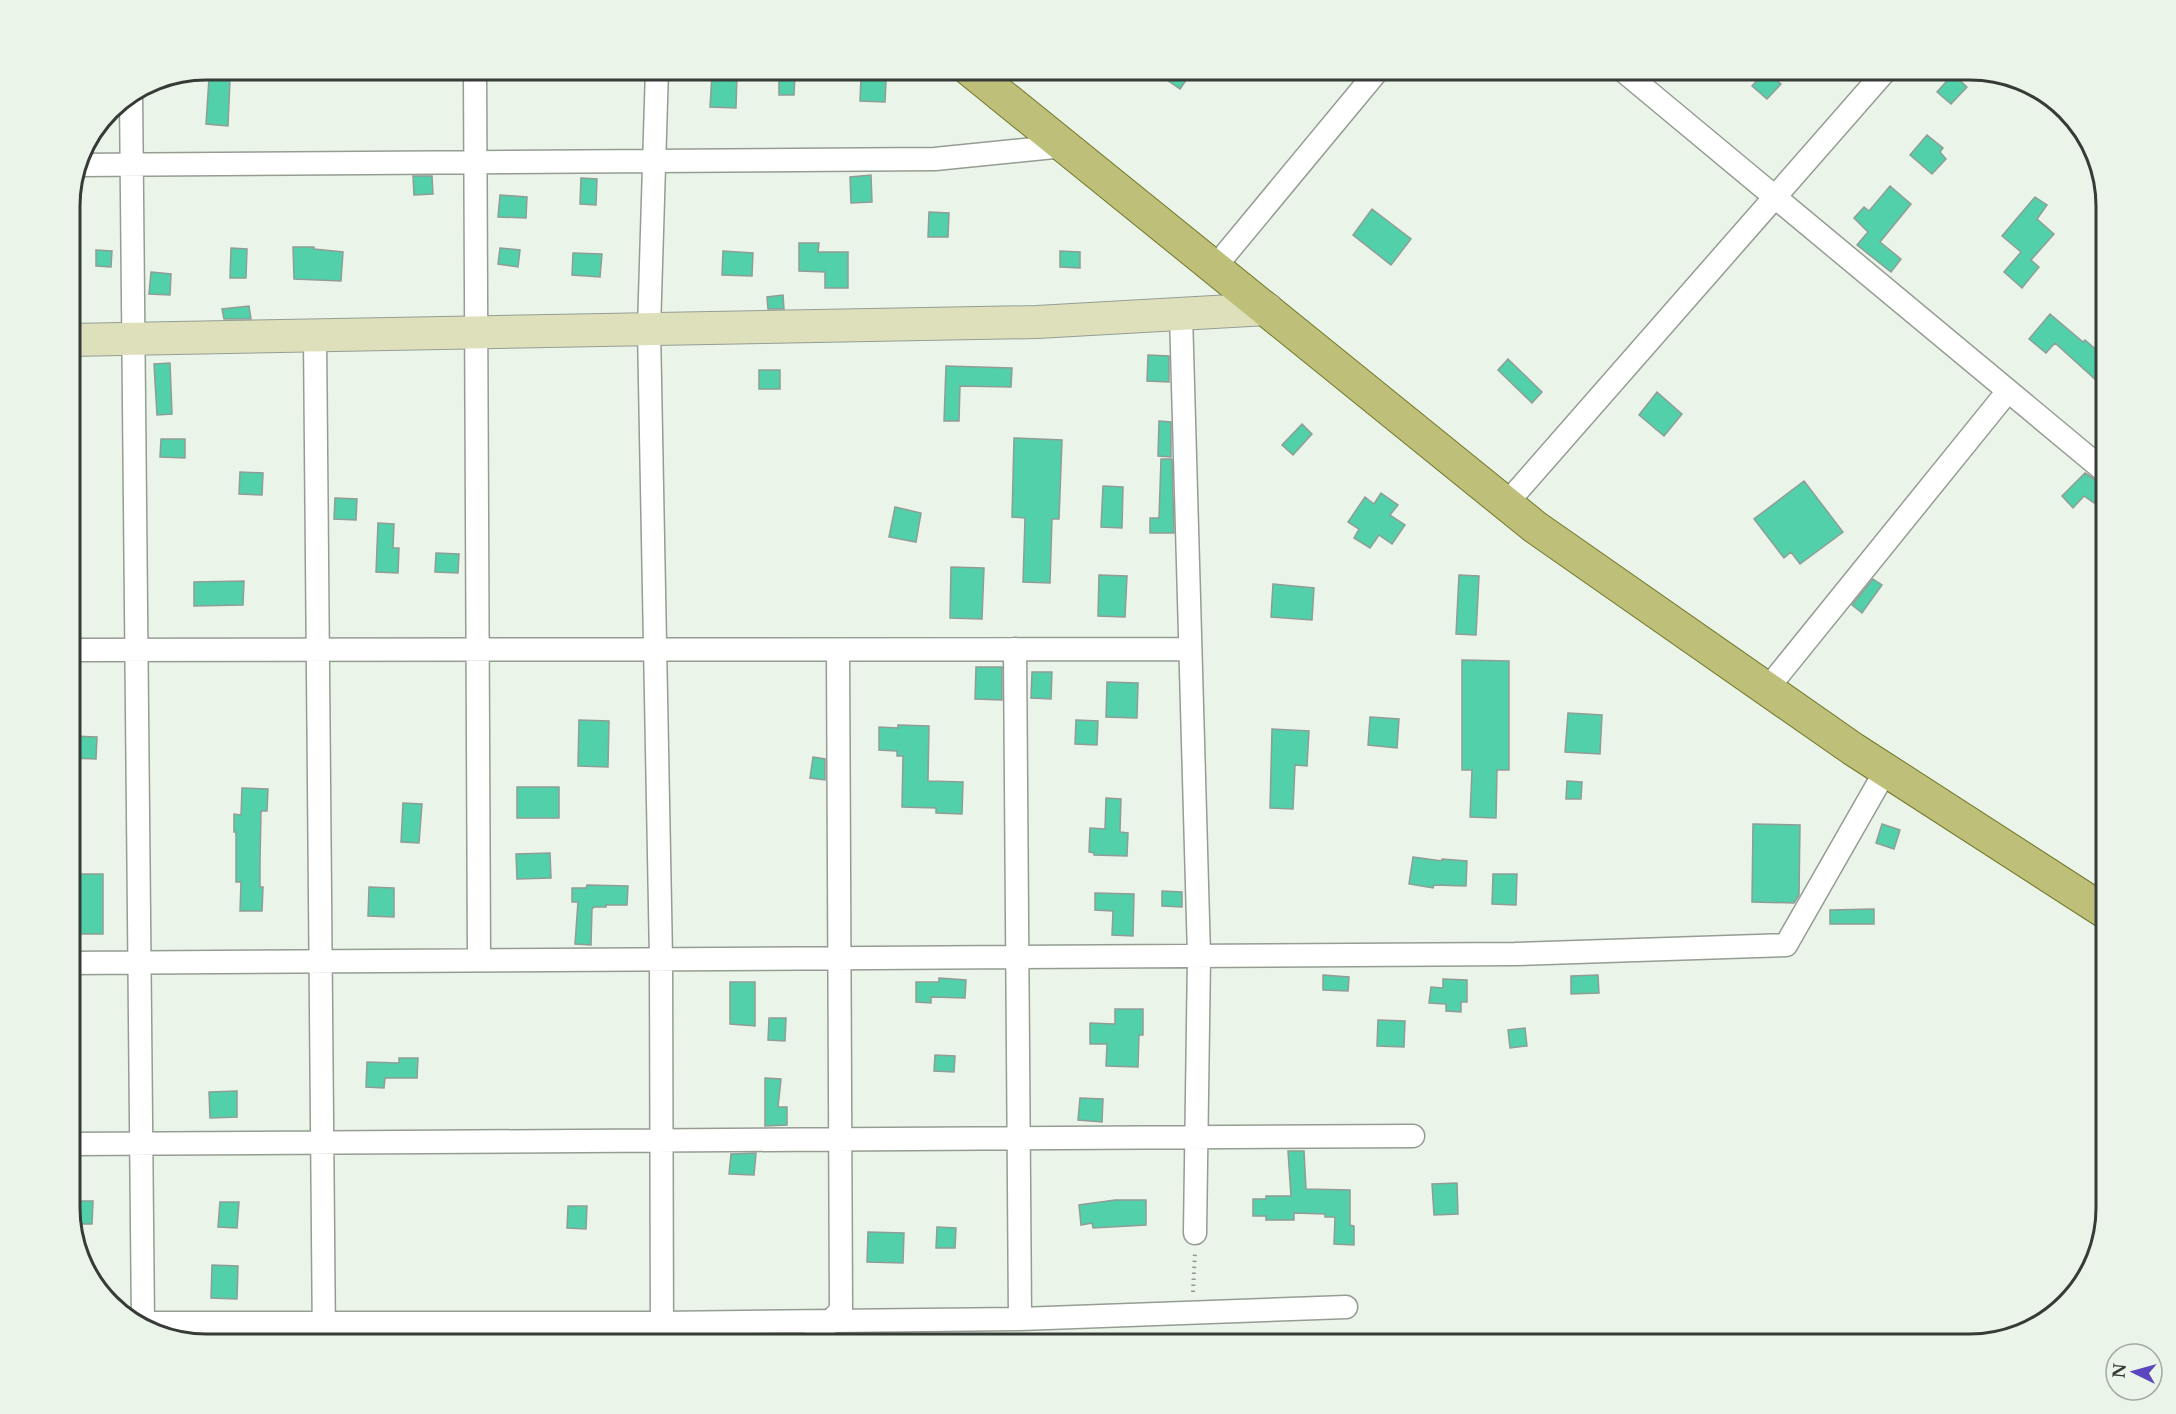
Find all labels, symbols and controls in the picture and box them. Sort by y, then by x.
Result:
north arrow [2104,1342,2164,1402]
text: N [2108,1362,2130,1379]

